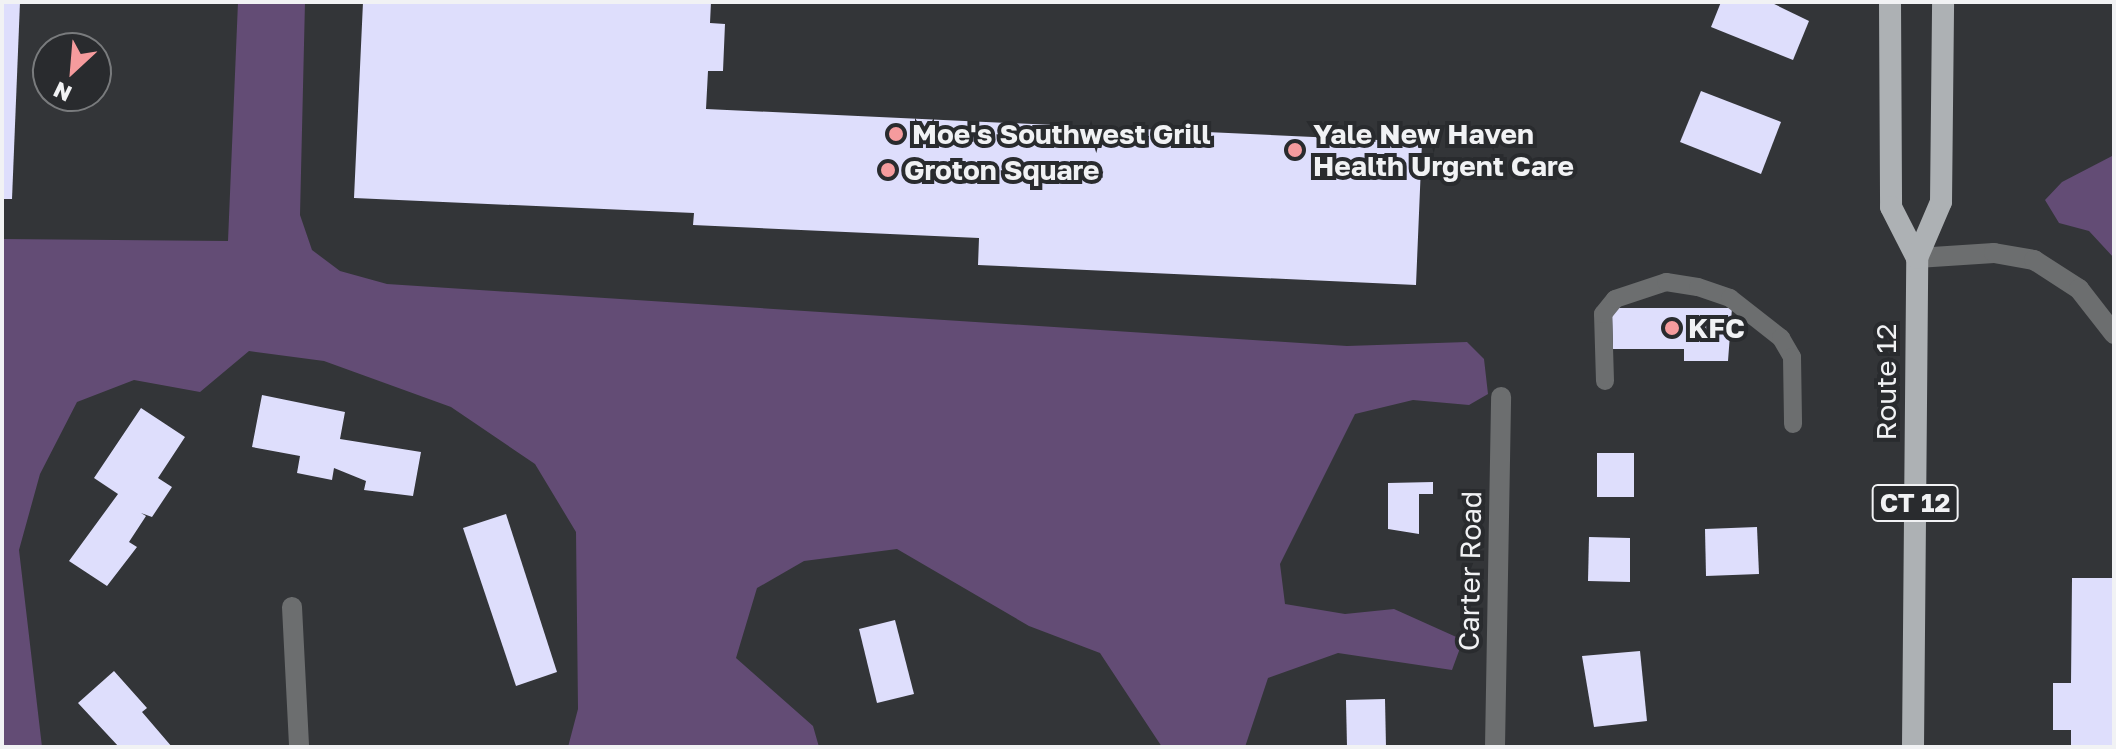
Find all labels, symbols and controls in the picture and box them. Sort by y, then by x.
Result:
north arrow [32,32,112,112]
text: N [49,76,76,108]
place label: Moe's Southwest Grill [912,117,1211,151]
place label: Yale New Haven Health Urgent Care [1313,117,1574,183]
marker: Moe's Southwest Grill [887,125,905,143]
marker: Yale New Haven Health Urgent Care [1284,139,1306,161]
place label: Groton Square [904,153,1100,187]
marker: Groton Square [879,161,897,179]
place label: KFC [1688,311,1745,345]
marker: KFC [1663,319,1681,337]
street label: Route 12 [1869,324,1903,440]
road number: CT 12 [1871,481,1959,525]
street label: Carter Road [1452,491,1488,651]

